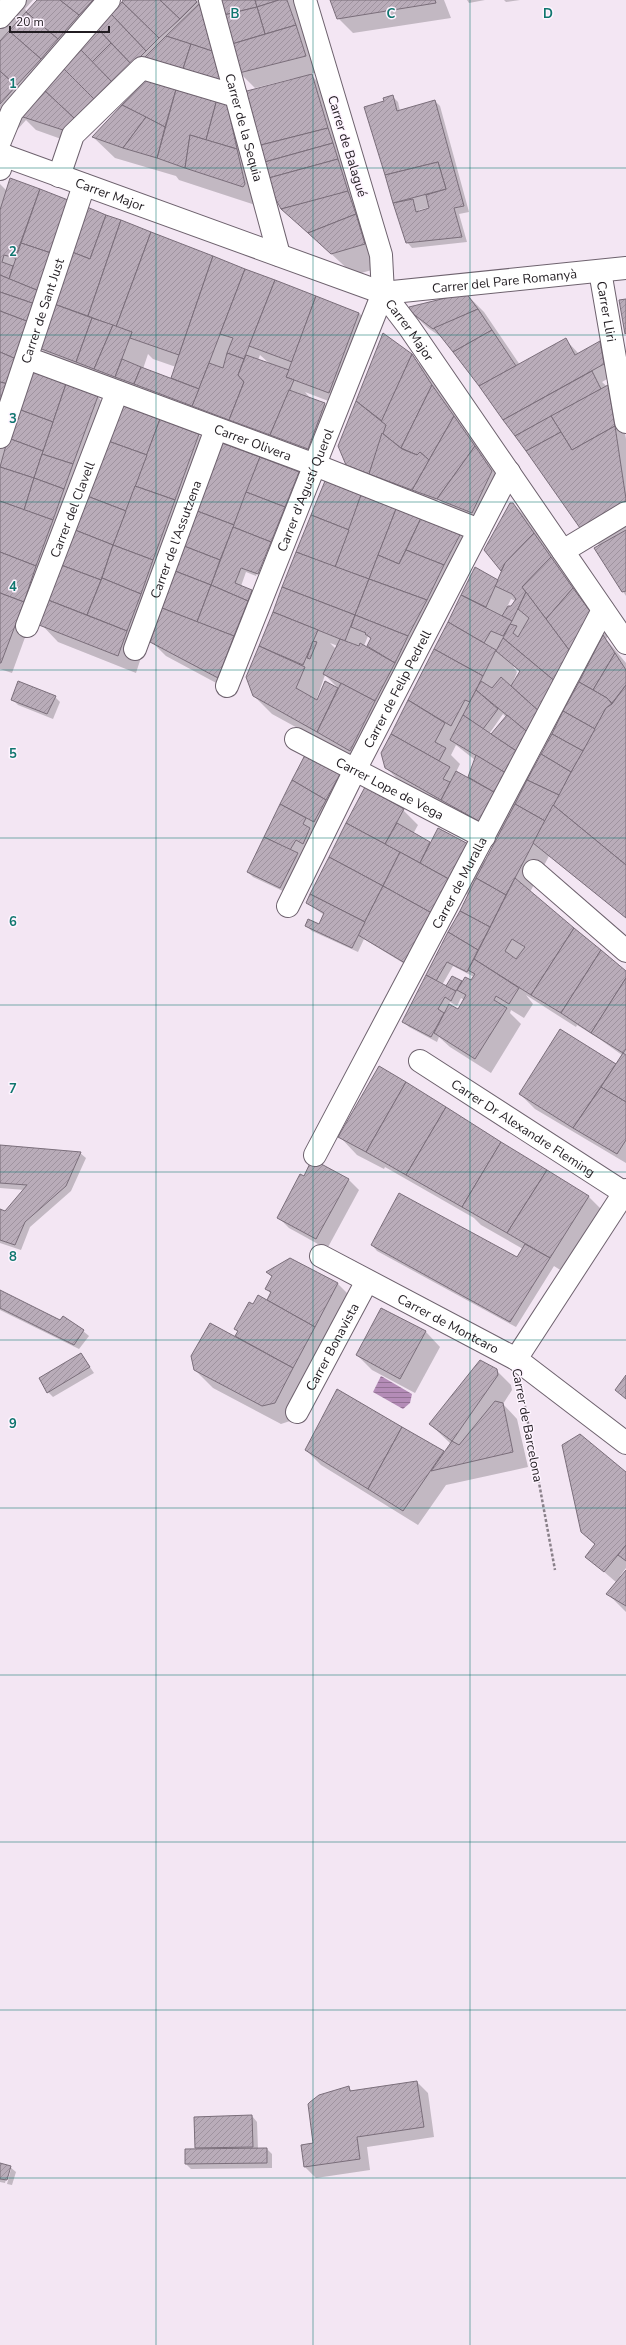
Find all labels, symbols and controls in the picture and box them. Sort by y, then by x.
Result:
text: B [231,5,240,23]
text: C [387,5,396,23]
text: D [543,5,553,23]
scale bar [10,8,109,34]
text: 20 m [16,14,44,30]
street label: Carrer de la Sequia [220,72,267,184]
text: 1 [9,75,17,93]
street label: Carrer de Balagué [323,93,371,200]
street label: Carrer Major [72,174,147,216]
text: 2 [9,243,17,261]
street label: Carrer de Sant Just [17,256,69,366]
street label: Carrer del Pare Romanyà [431,265,578,298]
street label: Carrer Lliri [592,280,620,343]
street label: Carrer Major [381,296,438,365]
text: 3 [9,410,17,428]
street label: Carrer Olivera [211,420,294,465]
street label: Carrer d'Agustí Querol [273,426,338,555]
street label: Carrer del Clavell [46,459,100,561]
street label: Carrer de l'Assutzena [146,478,206,601]
text: 4 [9,578,17,596]
street label: Carrer de Felip Pedrell [360,627,436,751]
text: 5 [9,745,17,763]
street label: Carrer Lope de Vega [333,753,447,824]
street label: Carrer de Muralla [428,834,492,932]
text: 6 [9,913,17,931]
street label: Carrer Dr Alexandre Fleming [447,1075,598,1182]
text: 7 [9,1080,17,1098]
text: 8 [9,1248,17,1266]
street label: Carrer de Montcaro [394,1290,502,1358]
street label: Carrer Bonavista [302,1300,364,1394]
street label: Carrer de Barcelona [507,1367,547,1484]
text: 9 [9,1415,17,1433]

